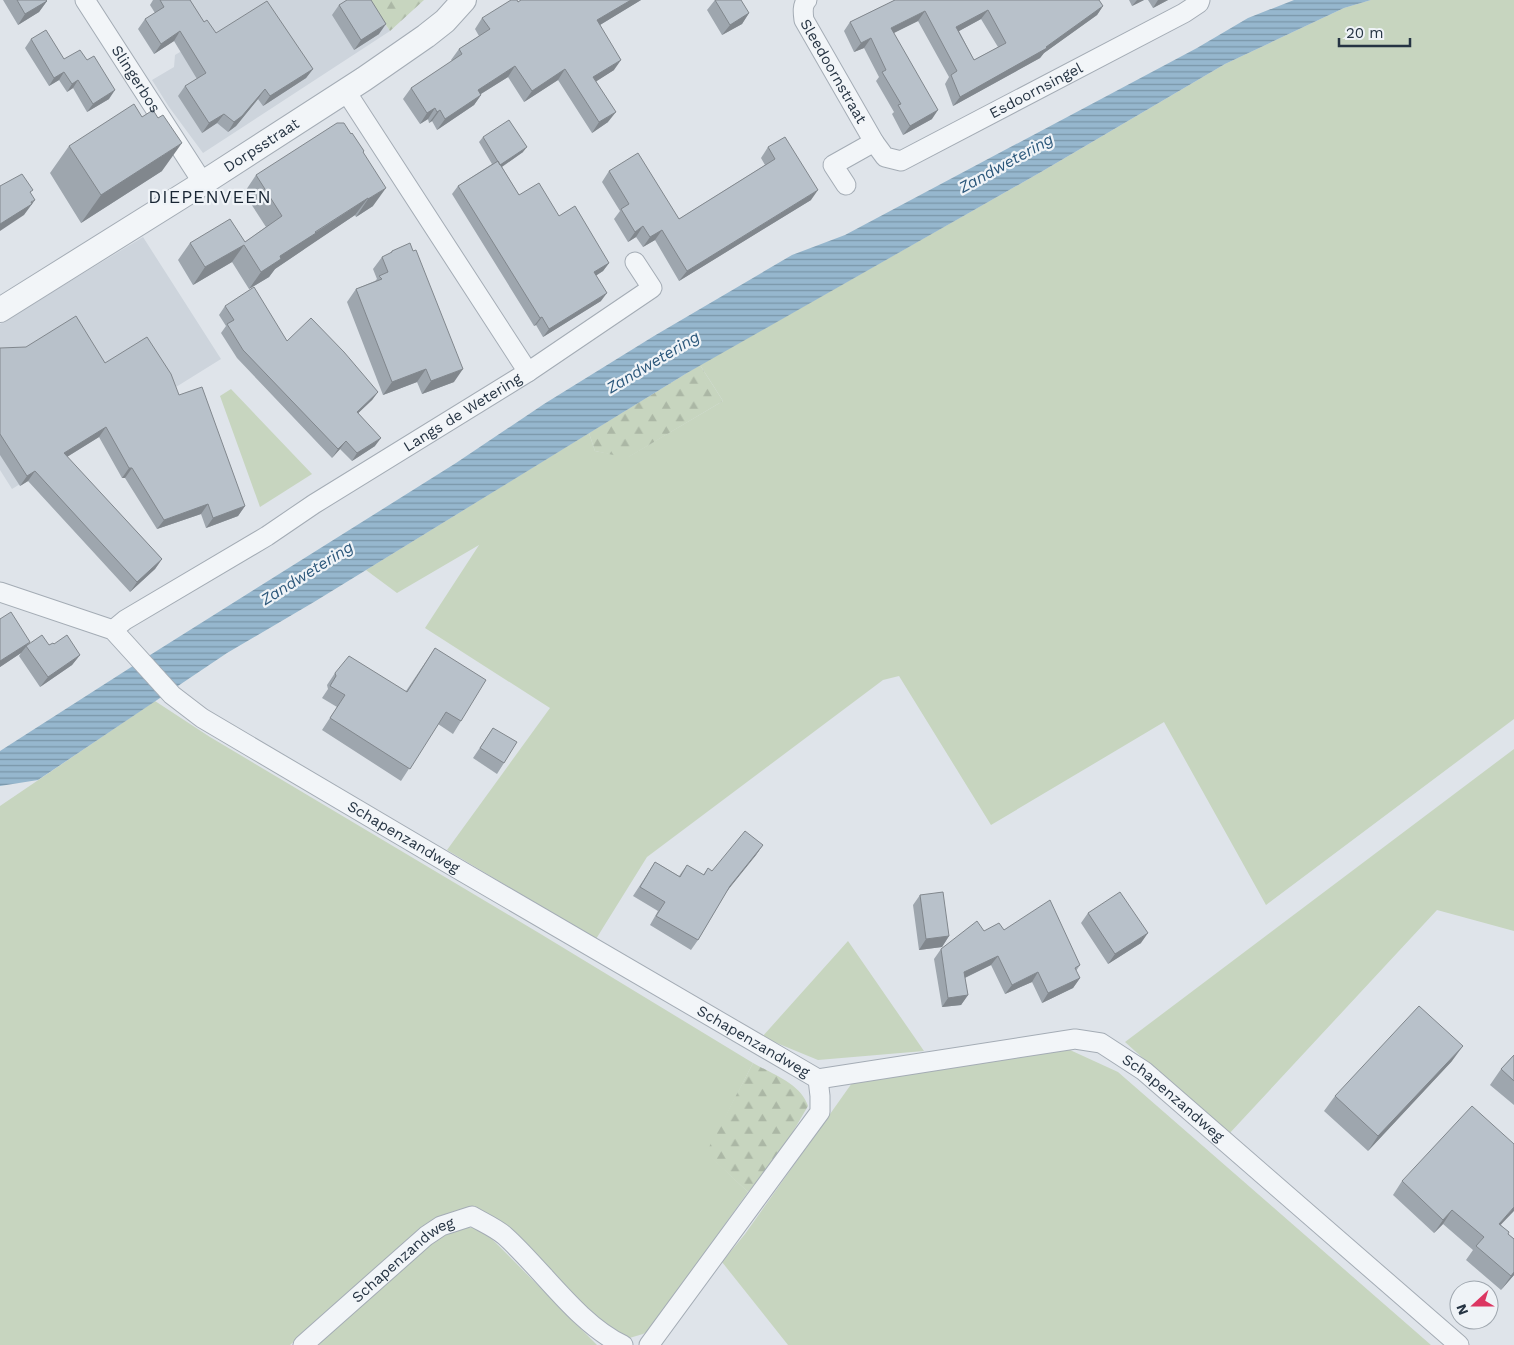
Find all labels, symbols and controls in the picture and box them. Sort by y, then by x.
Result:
scale bar [1339,15,1410,47]
street label: Sleedoornstraat [796,16,871,127]
text: 20 m [1346,24,1384,42]
street label: Slingerbos [108,42,164,116]
street label: Esdoornsingel [986,58,1086,122]
street label: Dorpsstraat [220,114,303,176]
water label: Zandwetering [955,129,1057,197]
district label: DIEPENVEEN [148,186,272,207]
water label: Zandwetering [602,327,703,398]
street label: Langs de Wetering [400,369,525,456]
water label: Zandwetering [257,537,357,609]
street label: Schapenzandweg [344,797,463,877]
street label: Schapenzandweg [694,1001,813,1081]
street label: Schapenzandweg [1119,1050,1228,1146]
street label: Schapenzandweg [348,1213,456,1306]
north arrow [1449,1280,1499,1330]
text: N [1453,1302,1471,1317]

